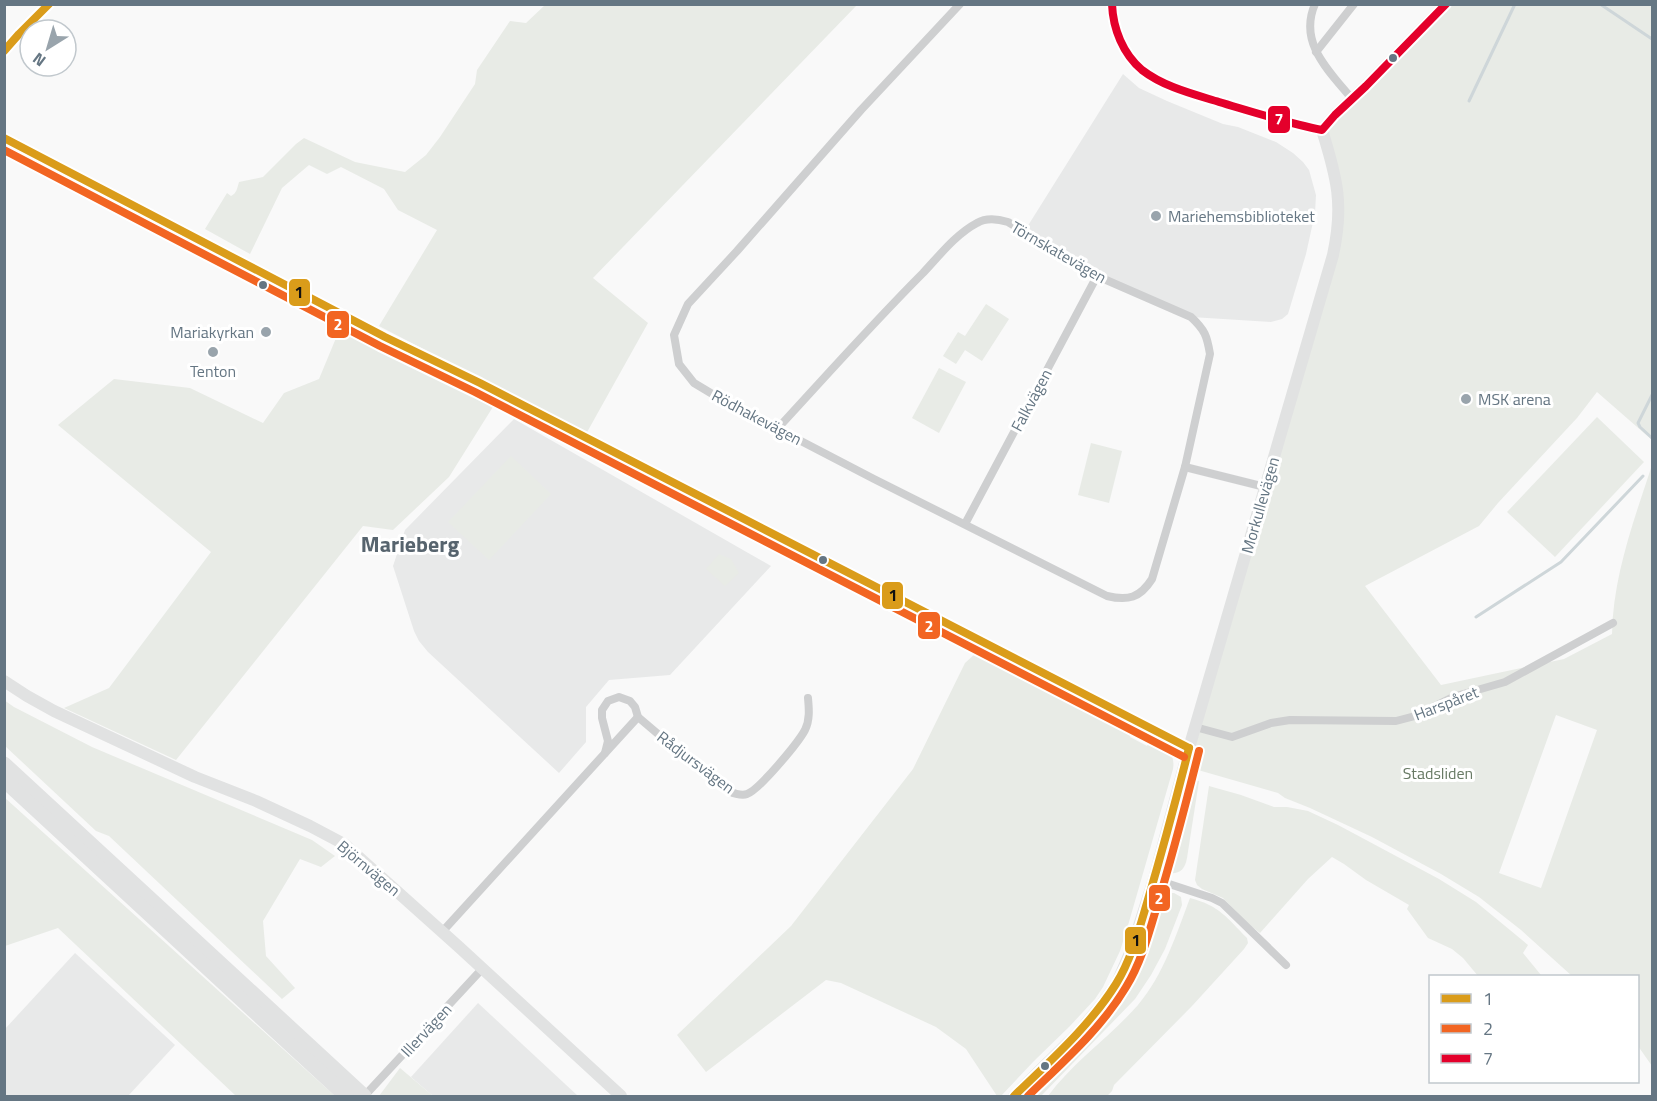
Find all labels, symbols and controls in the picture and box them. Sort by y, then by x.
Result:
north arrow [18,18,78,78]
text: N [27,47,51,73]
unlabelled marker [1387,52,1399,64]
line badge: 7 [1267,105,1291,134]
text: 7 [1275,107,1283,131]
place label: Mariehemsbiblioteket [1168,204,1315,228]
marker: Mariehemsbiblioteket [1149,209,1163,223]
street label: Törnskatevägen [1007,215,1111,289]
line badge: 1 [288,278,311,307]
unlabelled marker [257,279,269,291]
text: 1 [295,280,303,304]
line badge: 2 [326,310,350,339]
text: 2 [334,312,342,336]
place label: Mariakyrkan [170,320,254,344]
marker: Mariakyrkan [259,325,273,339]
marker: Tenton [206,345,220,359]
place label: Tenton [190,359,236,383]
street label: Falkvägen [1005,364,1057,436]
street label: Rödhakevägen [708,383,806,451]
place label: MSK arena [1478,387,1551,411]
marker: MSK arena [1459,392,1473,406]
street label: Morkullevägen [1235,454,1285,556]
district label: Marieberg [361,527,459,561]
unlabelled marker [817,554,829,566]
line badge: 1 [881,581,904,610]
text: 1 [889,583,897,607]
line badge: 2 [917,611,941,640]
text: 2 [925,614,933,638]
street label: Harspåret [1410,680,1482,726]
street label: Rådjursvägen [652,725,740,799]
park label: Stadsliden [1403,761,1473,785]
street label: Björnvägen [332,834,406,902]
line badge: 2 [1148,884,1171,912]
text: 2 [1155,886,1163,910]
line badge: 1 [1124,926,1147,955]
text: 1 [1132,928,1140,952]
legend [1429,975,1639,1083]
text: 1 [1483,985,1493,1012]
street label: Illervägen [395,998,457,1062]
text: 2 [1483,1015,1493,1042]
text: 7 [1483,1045,1493,1072]
unlabelled marker [1039,1060,1051,1072]

